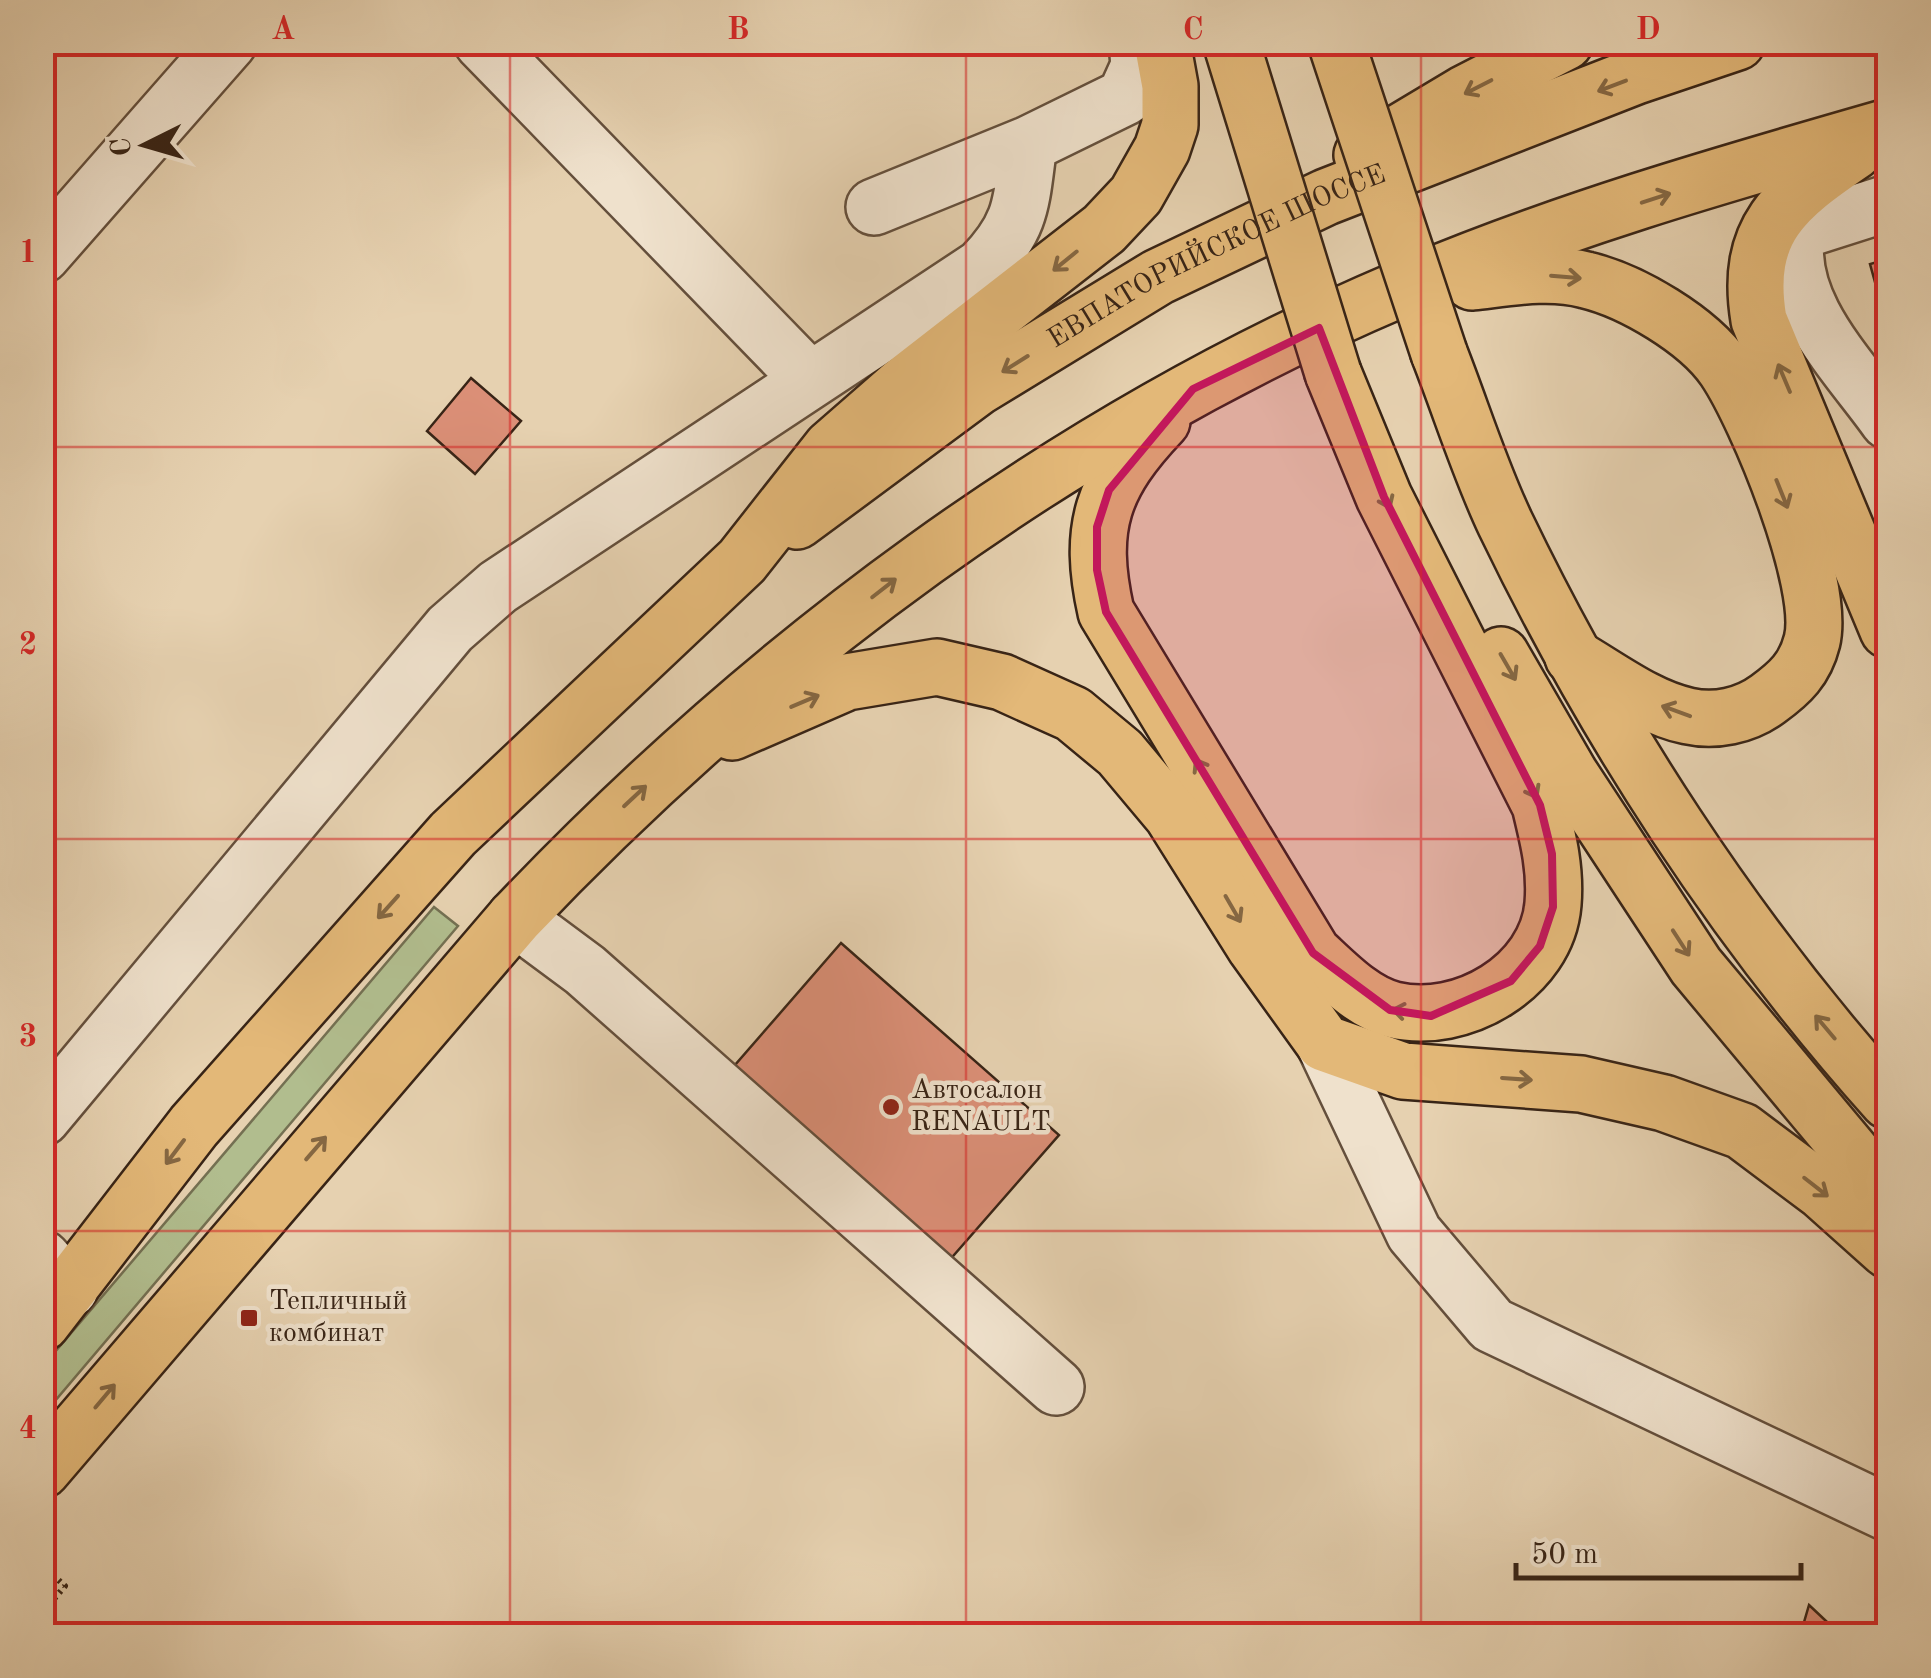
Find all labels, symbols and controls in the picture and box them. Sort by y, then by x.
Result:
text: A [271,15,295,47]
text: B [727,15,749,47]
text: C [1182,15,1204,47]
text: D [1635,15,1661,47]
one-way arrow [1464,78,1493,97]
one-way arrow [1597,78,1628,96]
north arrow [95,95,195,195]
text: С [107,136,138,157]
street label: ЕВПАТОРИЙСКОЕ ШОССЕ [1044,161,1390,354]
one-way arrow [1640,187,1672,205]
text: 1 [19,238,37,270]
one-way arrow [1052,250,1078,272]
one-way arrow [1550,268,1582,287]
one-way arrow [1001,354,1029,375]
one-way arrow [1773,363,1791,394]
one-way arrow [1376,479,1394,510]
one-way arrow [1774,479,1792,509]
one-way arrow [870,578,897,599]
text: 2 [19,630,37,662]
one-way arrow [1498,652,1518,681]
one-way arrow [789,690,820,708]
one-way arrow [1662,701,1693,719]
one-way arrow [1193,758,1213,787]
one-way arrow [1521,770,1540,800]
one-way arrow [622,785,647,808]
one-way arrow [377,894,400,919]
one-way arrow [1223,894,1243,923]
one-way arrow [1670,928,1691,956]
one-way arrow [1391,1003,1424,1021]
one-way arrow [1814,1015,1836,1041]
text: 3 [19,1022,37,1054]
one-way arrow [1500,1070,1532,1089]
place label: Aвтосалон RENAULT [911,1077,1051,1137]
marker: Aвтосалон RENAULT [880,1096,902,1118]
one-way arrow [305,1136,327,1162]
one-way arrow [164,1138,185,1165]
one-way arrow [1802,1176,1828,1198]
place label: Тепличный комбинат [269,1288,407,1348]
marker: Тепличный комбинат [238,1307,260,1329]
one-way arrow [94,1383,116,1409]
text: 4 [19,1414,37,1446]
scale bar [1516,1518,1801,1580]
text: 50 m [1531,1540,1598,1570]

